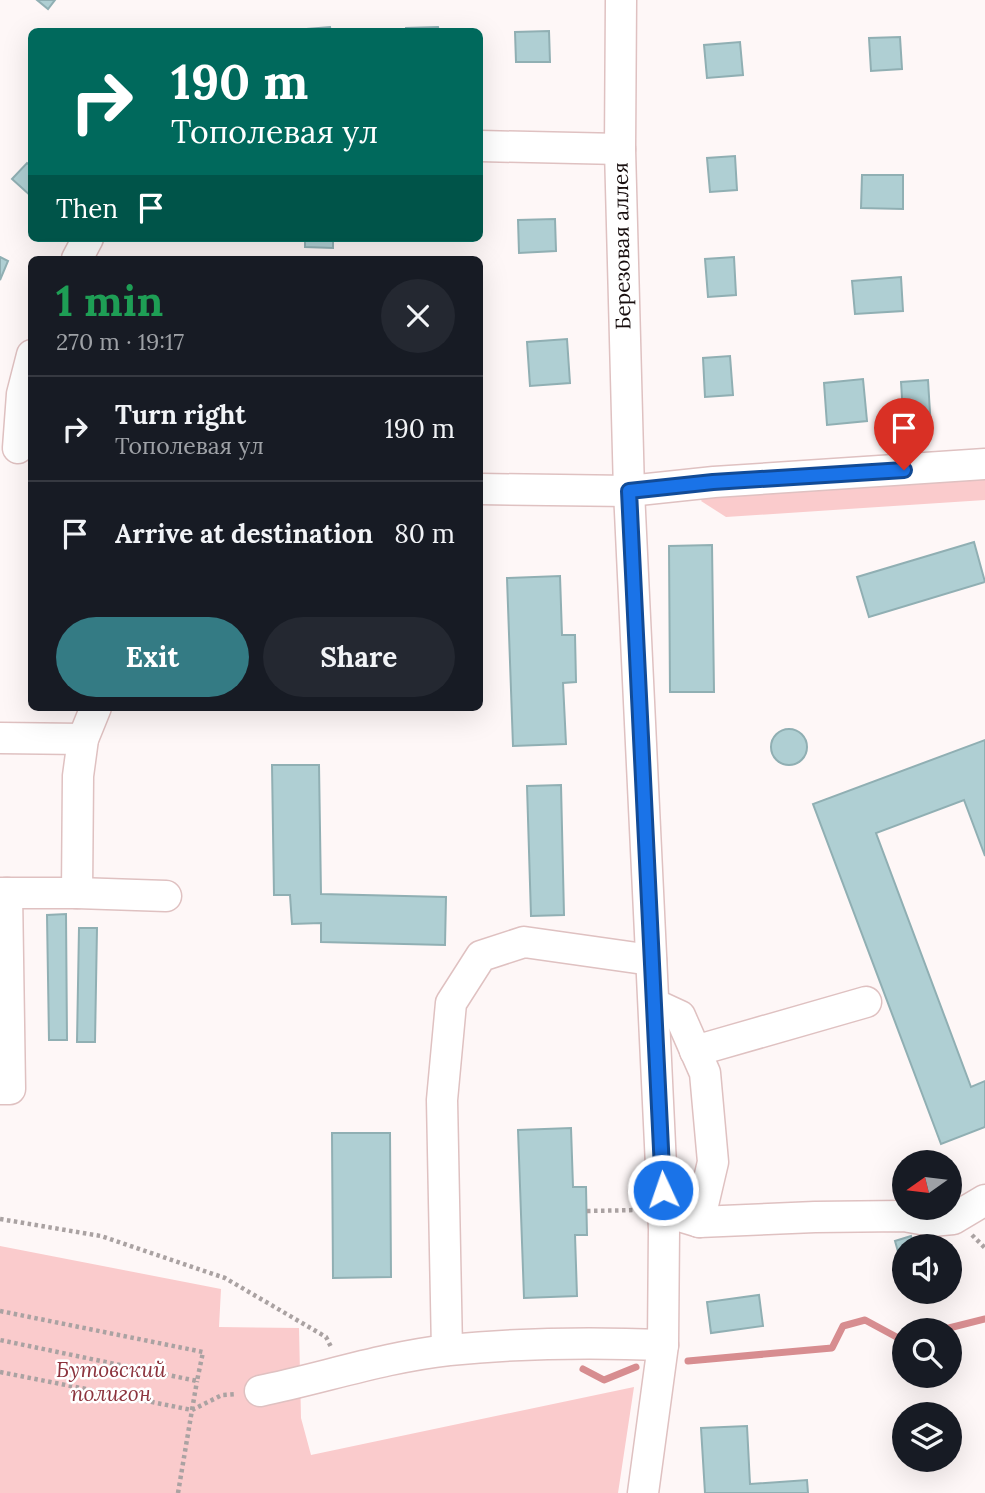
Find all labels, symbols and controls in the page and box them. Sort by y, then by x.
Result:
text: 190 m [171,50,308,112]
icon: right [56,56,147,147]
text: Тополевая ул [171,111,378,152]
street label: Березовая аллея [607,162,636,330]
icon: arrive [132,189,170,227]
text: Then [56,192,118,225]
text: 1 min [56,274,163,328]
button: close [381,279,455,353]
text: 270 m · 19:17 [56,327,184,356]
text: Turn right [115,398,246,431]
pin [874,398,934,470]
icon: arrive [885,409,923,447]
icon: right [56,410,94,448]
text: 190 m [384,412,455,445]
text: Тополевая ул [115,431,264,460]
icon: arrive [56,515,94,553]
text: Arrive at destination [115,517,373,550]
text: 80 m [394,517,455,550]
button: Exit [56,617,249,697]
button: Share [263,617,455,697]
north arrow [892,1150,962,1220]
map controls [892,1150,962,1472]
position arrow [626,1153,700,1227]
button: sound [892,1234,962,1304]
button: search [892,1318,962,1388]
park label: Бутовский полигон [56,1356,166,1407]
button: layers [892,1402,962,1472]

